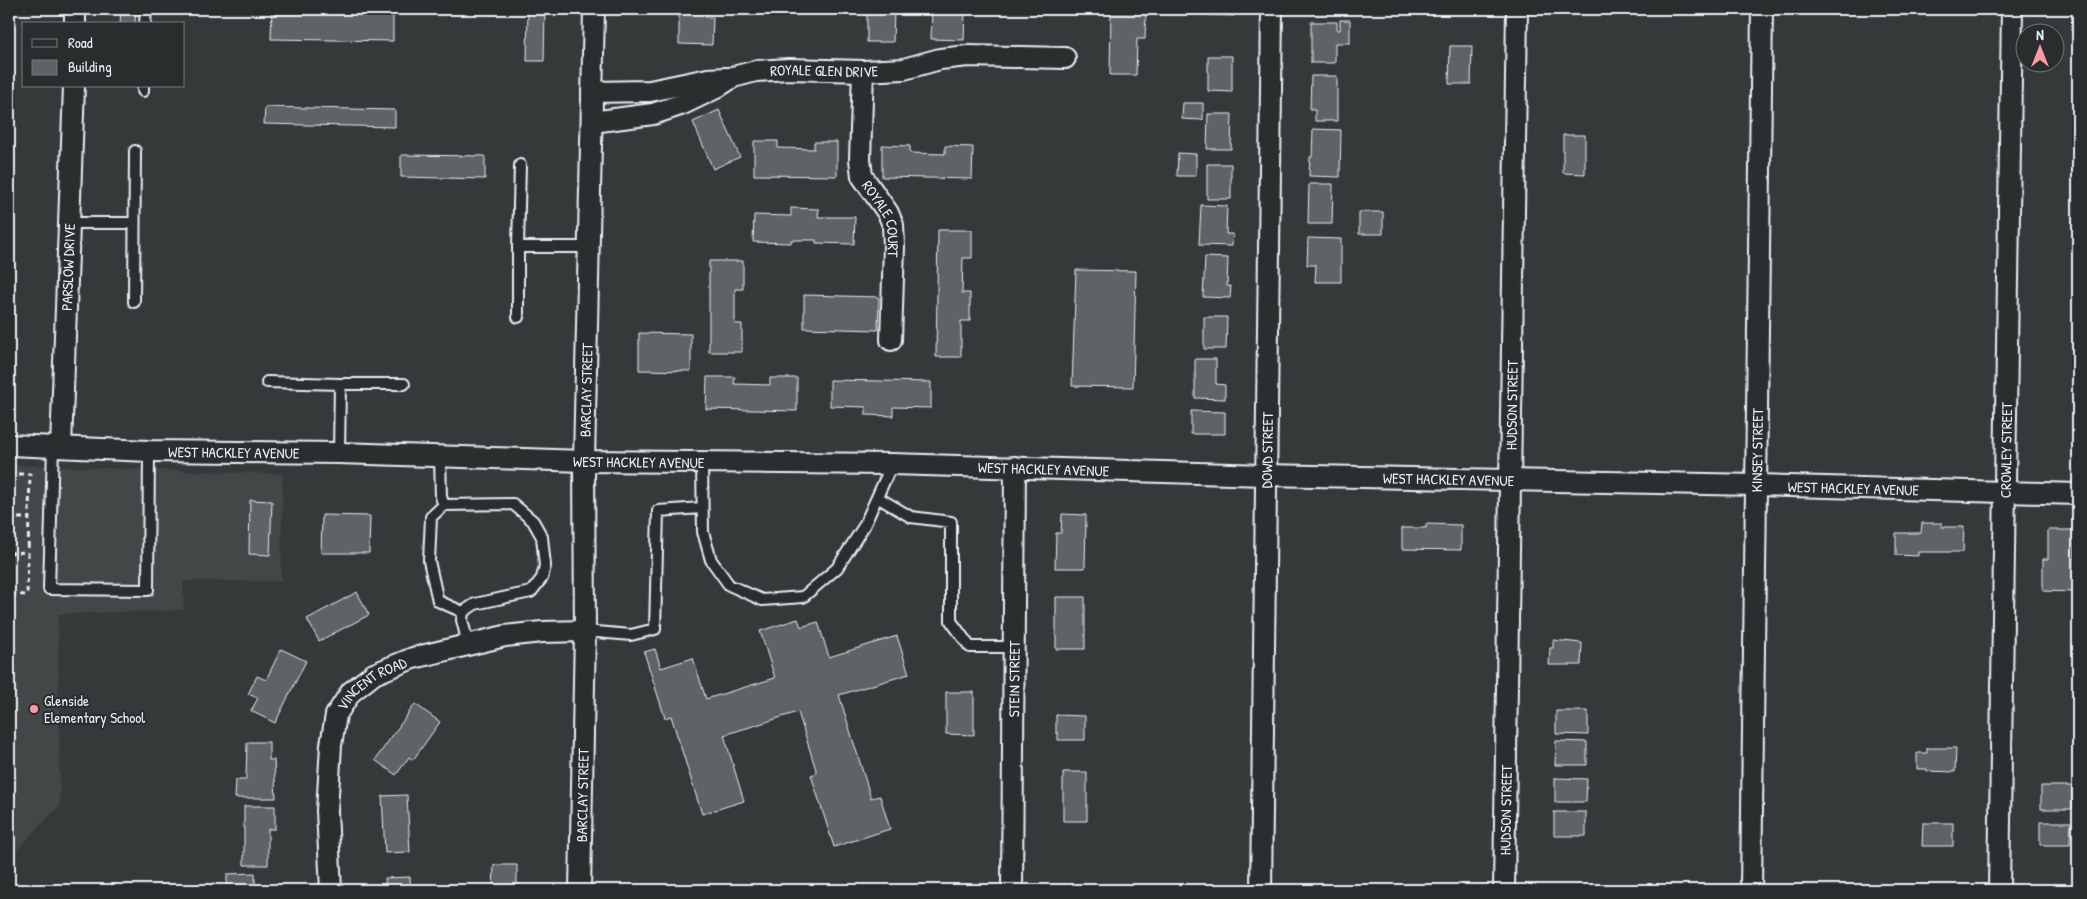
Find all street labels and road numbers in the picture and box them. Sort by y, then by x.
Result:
street label: ROYALE GLEN DRIVE [769,58,879,81]
street label: ROYALE COURT [857,176,905,259]
street label: PARSLOW DRIVE [55,223,80,311]
street label: BARCLAY STREET [574,342,597,437]
street label: HUDSON STREET [1500,359,1522,450]
street label: CROWLEY STREET [1994,401,2017,498]
street label: KINSEY STREET [1745,407,1768,492]
street label: DOWD STREET [1256,411,1277,488]
street label: WEST HACKLEY AVENUE [168,441,300,463]
street label: WEST HACKLEY AVENUE [573,450,705,473]
street label: WEST HACKLEY AVENUE [978,456,1110,481]
street label: WEST HACKLEY AVENUE [1383,467,1515,491]
street label: WEST HACKLEY AVENUE [1787,475,1920,500]
street label: STEIN STREET [1003,640,1024,717]
street label: VINCENT ROAD [332,651,410,714]
street label: BARCLAY STREET [570,747,593,842]
street label: HUDSON STREET [1494,764,1516,855]

